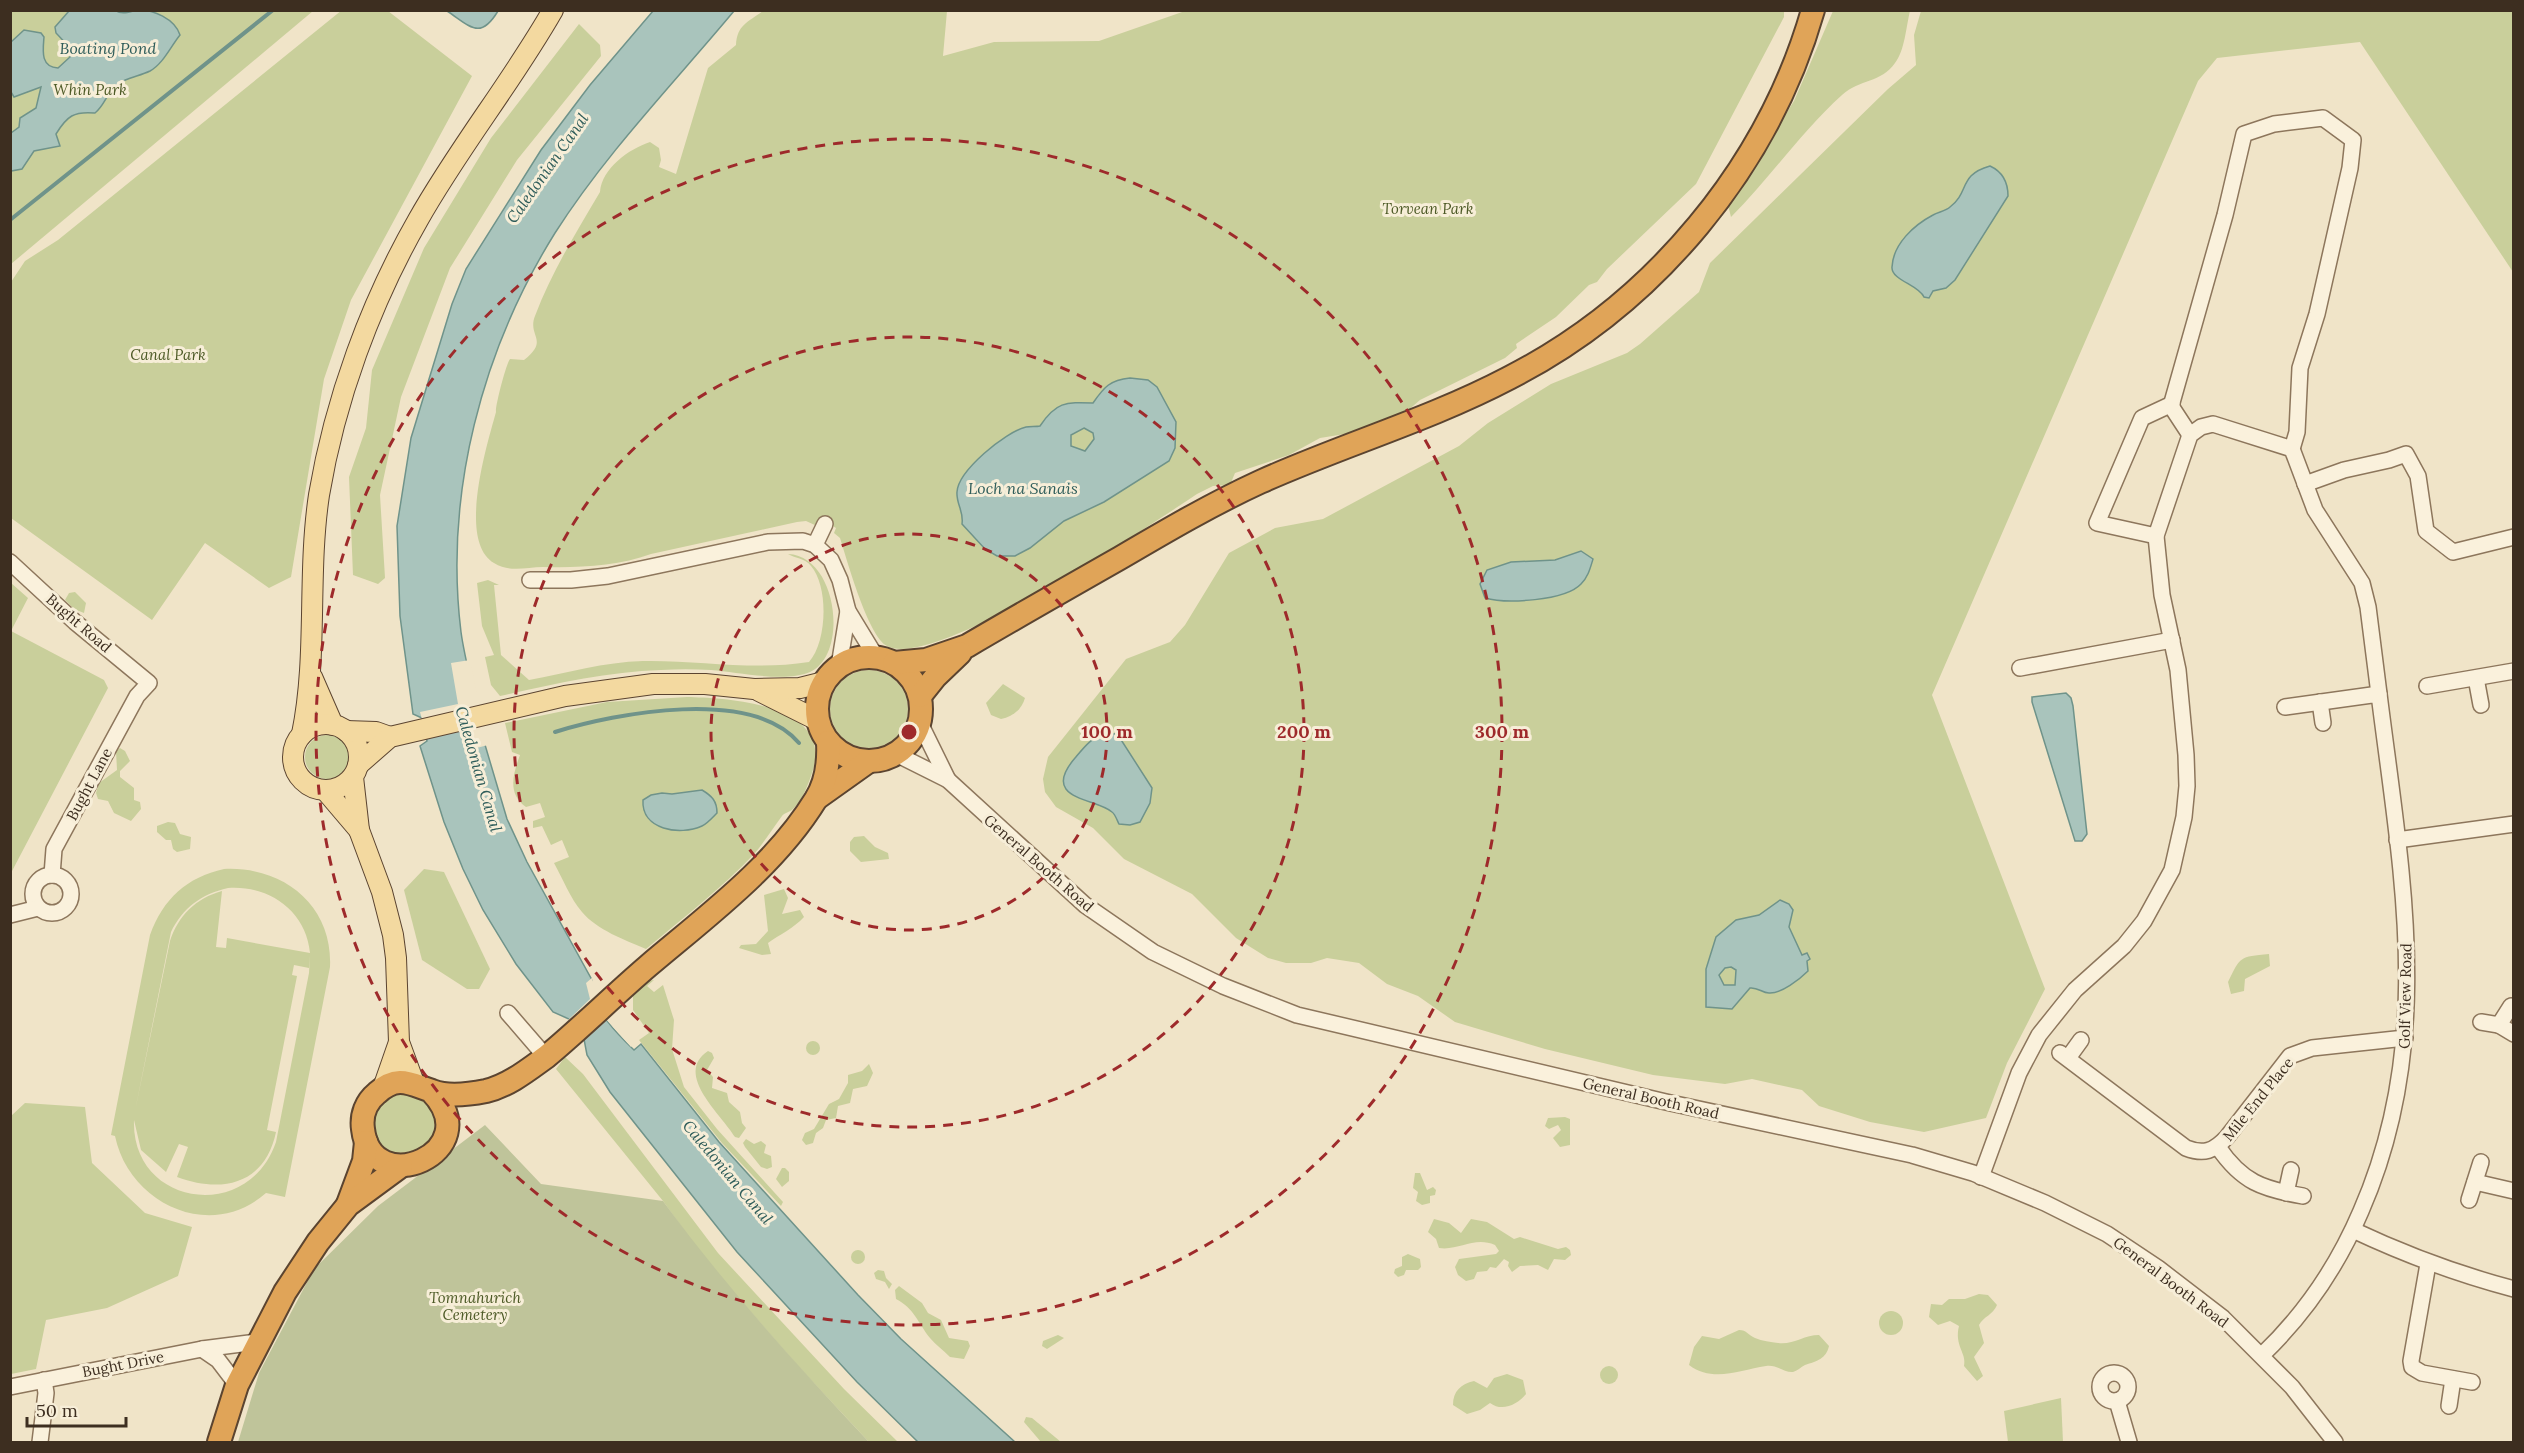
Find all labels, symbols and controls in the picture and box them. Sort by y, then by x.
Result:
water label: Boating Pond [60,38,156,58]
park label: Whin Park [53,80,127,99]
water label: Caledonian Canal [502,109,593,227]
park label: Torvean Park [1382,199,1474,218]
park label: Canal Park [130,345,206,364]
water label: Loch na Sanais [968,478,1078,498]
street label: Bught Road [42,590,116,657]
water label: Caledonian Canal [451,704,507,835]
text: 100 m [1081,720,1133,743]
text: 200 m [1277,720,1331,743]
text: 300 m [1475,720,1530,743]
centre of rings [899,722,919,742]
street label: Bught Lane [62,744,116,824]
street label: General Booth Road [980,810,1098,916]
street label: Golf View Road [2395,943,2415,1049]
street label: Mile End Place [2218,1053,2298,1145]
street label: General Booth Road [1581,1073,1721,1123]
water label: Caledonian Canal [679,1116,778,1229]
street label: General Booth Road [2110,1232,2232,1332]
park label: Tomnahurich Cemetery [429,1288,521,1324]
street label: Bught Drive [80,1347,166,1381]
scale bar [27,1390,126,1428]
text: 50 m [36,1399,78,1422]

